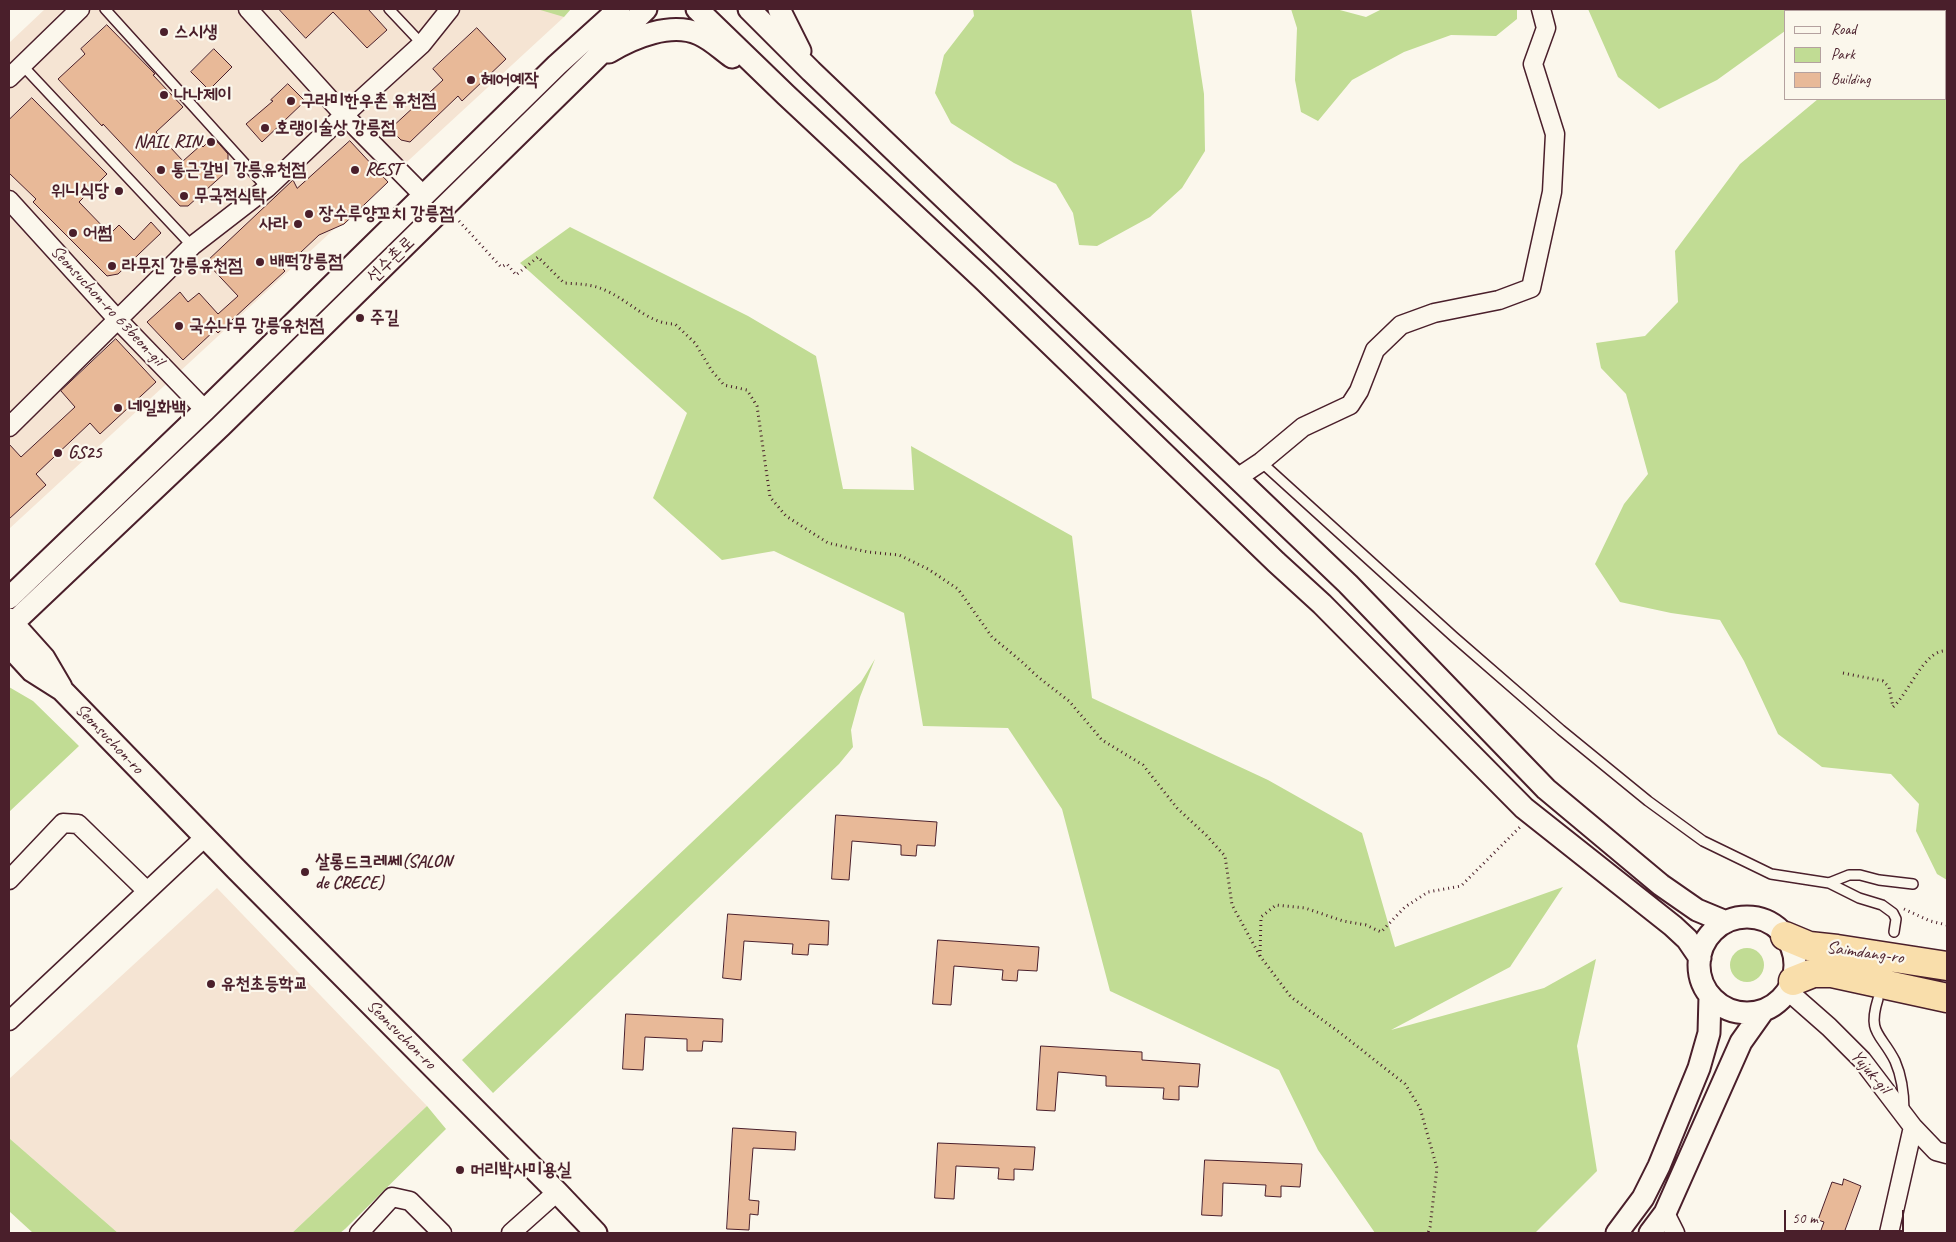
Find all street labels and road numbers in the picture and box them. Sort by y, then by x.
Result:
street label: 선수촌로 [363,232,419,288]
street label: Seonsuchon-ro 63beon-gil [45,241,169,371]
street label: Seonsuchon-ro [70,699,148,779]
street label: Saimdang-ro [1825,937,1905,969]
street label: Seonsuchon-ro [362,996,440,1074]
street label: Yujuk-gil [1846,1046,1894,1098]

